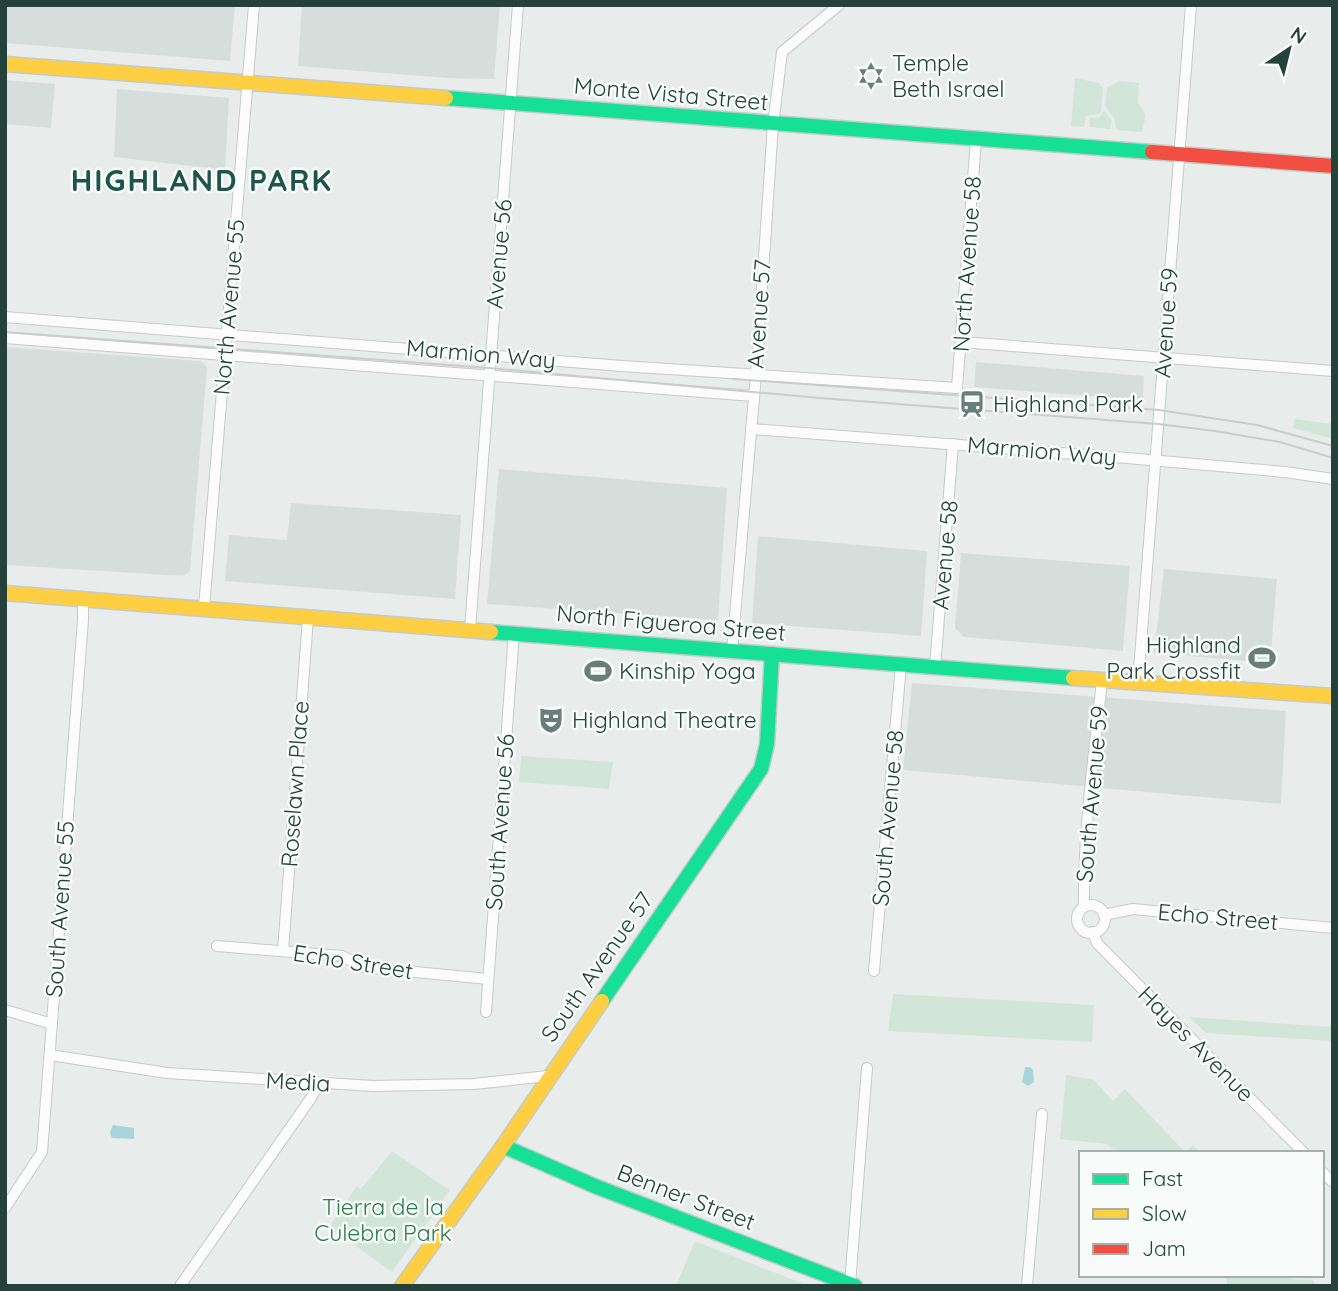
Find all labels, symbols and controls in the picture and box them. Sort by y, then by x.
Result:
north arrow [1254,14,1324,84]
text: N [1286,21,1311,49]
place label: Temple Beth Israel [892,48,1004,103]
synagogue icon: Temple Beth Israel [856,61,886,91]
street label: Monte Vista Street [573,71,770,116]
district label: HIGHLAND PARK [71,161,333,199]
street label: North Avenue 58 [946,175,987,353]
street label: Avenue 56 [479,198,518,310]
street label: North Avenue 55 [206,218,251,396]
street label: Avenue 57 [740,258,777,369]
street label: Avenue 59 [1147,267,1184,379]
street label: Marmion Way [405,333,557,374]
station icon: Highland Park [957,389,987,419]
place label: Highland Park [993,389,1143,418]
street label: Marmion Way [966,430,1118,471]
street label: Avenue 58 [925,499,964,611]
street label: North Figueroa Street [555,598,787,647]
place label: Highland Park Crossfit [1106,630,1241,685]
sports icon: Highland Park Crossfit [1247,643,1277,673]
sports icon: Kinship Yoga [583,656,613,686]
place label: Kinship Yoga [619,656,756,685]
street label: Roselawn Place [274,700,315,868]
street label: South Avenue 59 [1069,704,1114,884]
theatre icon: Highland Theatre [536,705,566,735]
place label: Highland Theatre [572,705,757,734]
street label: South Avenue 58 [865,729,910,907]
street label: South Avenue 56 [479,733,520,911]
street label: South Avenue 55 [39,820,80,998]
street label: South Avenue 57 [534,886,659,1047]
street label: Echo Street [1157,897,1280,936]
street label: Echo Street [291,938,415,985]
street label: Hayes Avenue [1132,980,1260,1108]
street label: Media [265,1065,331,1098]
legend [1079,1151,1324,1277]
street label: Benner Street [613,1157,759,1236]
text: Fast [1142,1165,1183,1191]
park label: Tierra de la Culebra Park [314,1192,452,1247]
text: Slow [1142,1200,1187,1226]
text: Jam [1142,1235,1186,1261]

